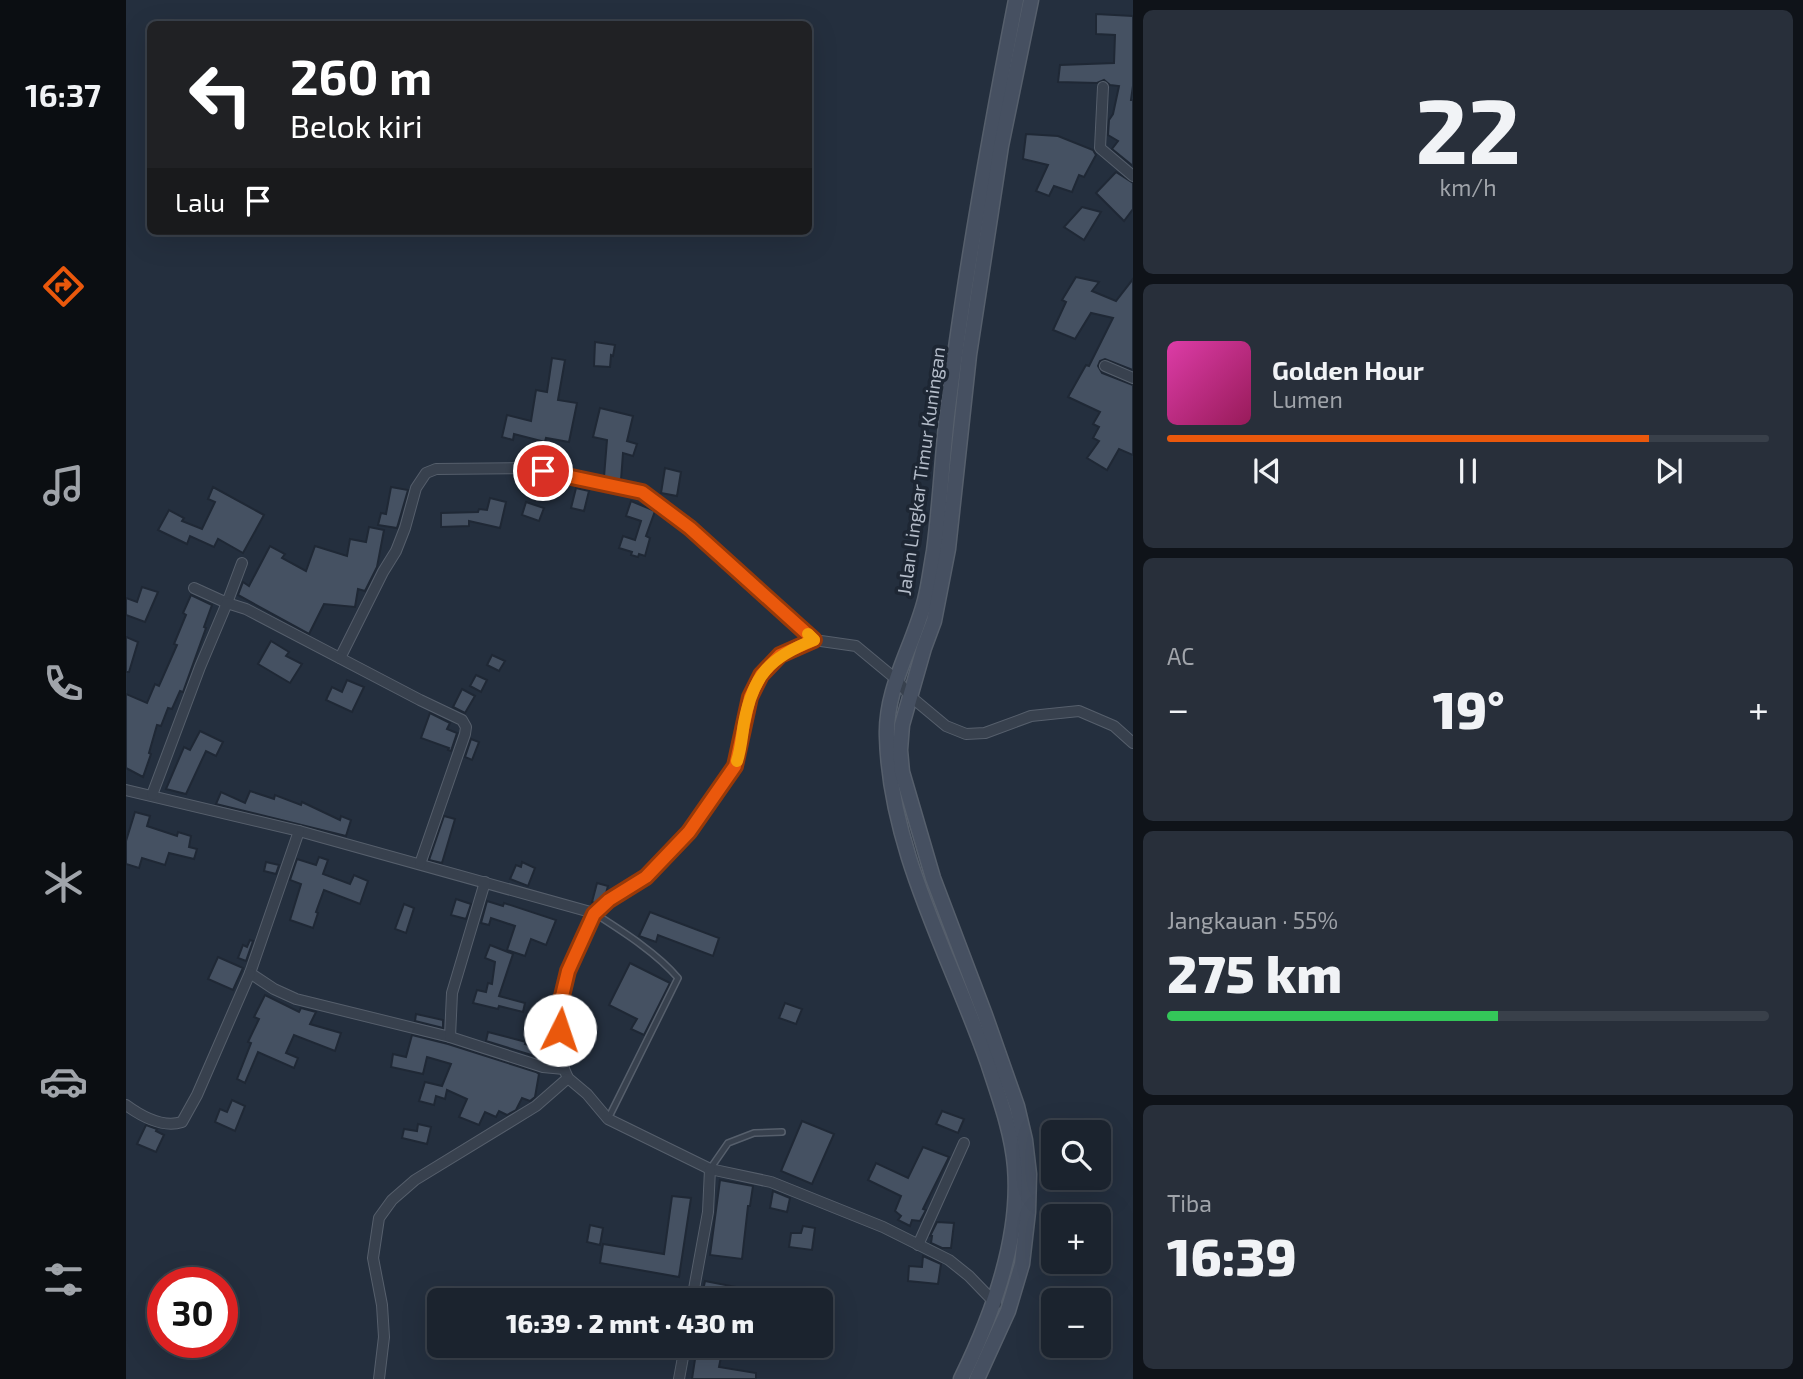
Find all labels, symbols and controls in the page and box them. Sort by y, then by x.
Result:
text: 260 m [290,46,432,105]
icon: left [175,49,266,140]
text: 22 [1415,73,1521,182]
text: 16:37 [25,75,101,113]
text: Belok kiri [290,106,423,144]
text: km/h [1439,173,1497,201]
icon: arrive [239,182,277,220]
text: Lalu [175,186,225,217]
icon: directions [39,262,88,311]
street label: Jalan Lingkar Timur Kuningan [892,345,949,597]
text: Golden Hour [1272,354,1424,385]
text: Lumen [1272,385,1343,413]
pin [513,441,573,501]
icon: arrive [524,452,562,490]
icon: previous [1248,452,1286,490]
icon: pause [1449,452,1487,490]
icon: next [1650,452,1688,490]
icon: music [39,461,88,510]
text: AC [1167,642,1194,670]
icon: phone [39,659,88,708]
text: 19° [1433,677,1505,739]
text: − [1167,685,1189,731]
text: + [1748,685,1769,731]
icon: climate [39,858,88,907]
text: Jangkauan · 55% [1167,906,1338,934]
text: 275 km [1167,941,1342,1003]
position arrow [523,993,597,1067]
icon: car [39,1057,88,1106]
map controls [1041,1120,1111,1358]
button: search [1041,1120,1111,1190]
text: Tiba [1167,1189,1212,1217]
button: + [1041,1204,1111,1274]
text: 16:39 [1167,1224,1297,1286]
icon: filters [39,1255,88,1304]
speed limit sign: 30 [147,1267,238,1358]
button: − [1041,1288,1111,1358]
text: 16:39 · 2 mnt · 430 m [506,1307,754,1338]

